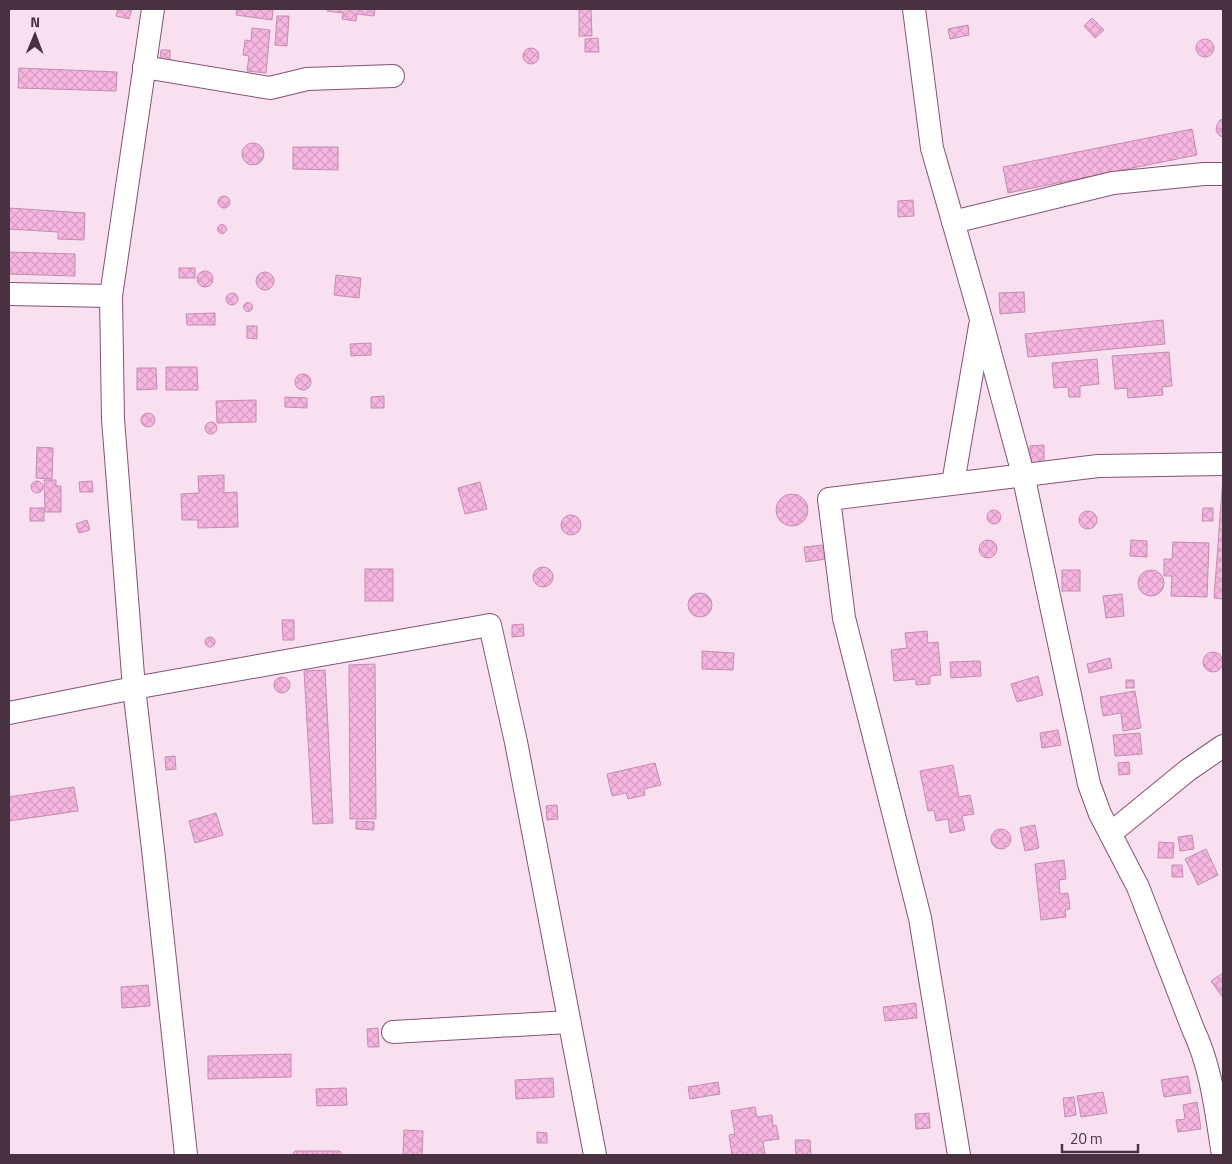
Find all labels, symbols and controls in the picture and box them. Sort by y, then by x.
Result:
north arrow [10,10,60,60]
text: N [30,11,40,32]
scale bar [1062,1122,1138,1154]
text: 20 m [1070,1127,1103,1150]

